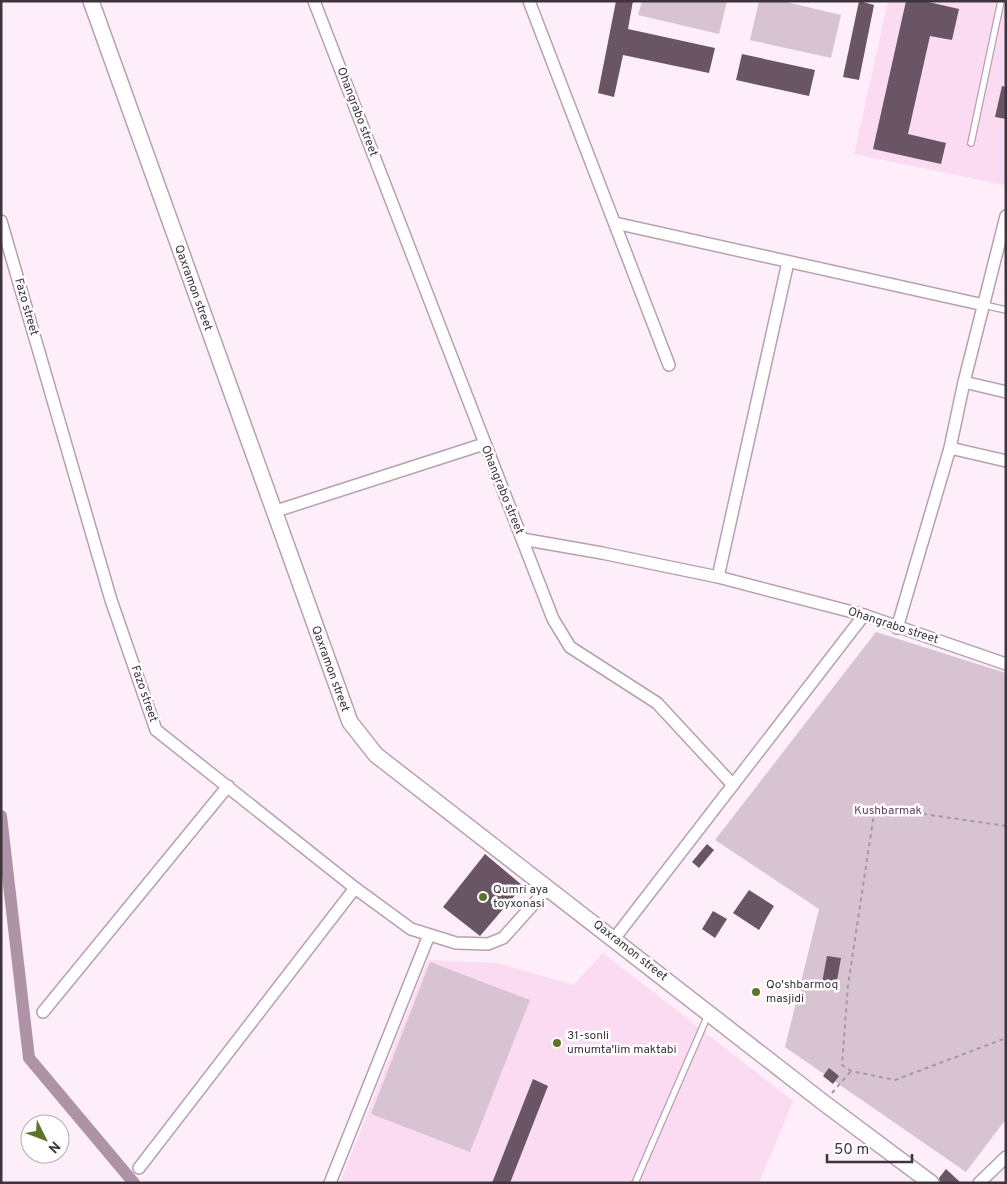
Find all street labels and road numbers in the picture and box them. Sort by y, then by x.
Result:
street label: Ohangrabo street [333,65,381,159]
street label: Qaxramon street [170,243,216,333]
street label: Fazo street [10,276,42,338]
street label: Ohangrabo street [477,443,527,537]
street label: Ohangrabo street [846,604,940,648]
street label: Qaxramon street [307,624,353,714]
street label: Fazo street [127,663,161,725]
street label: Qaxramon street [590,917,670,985]

